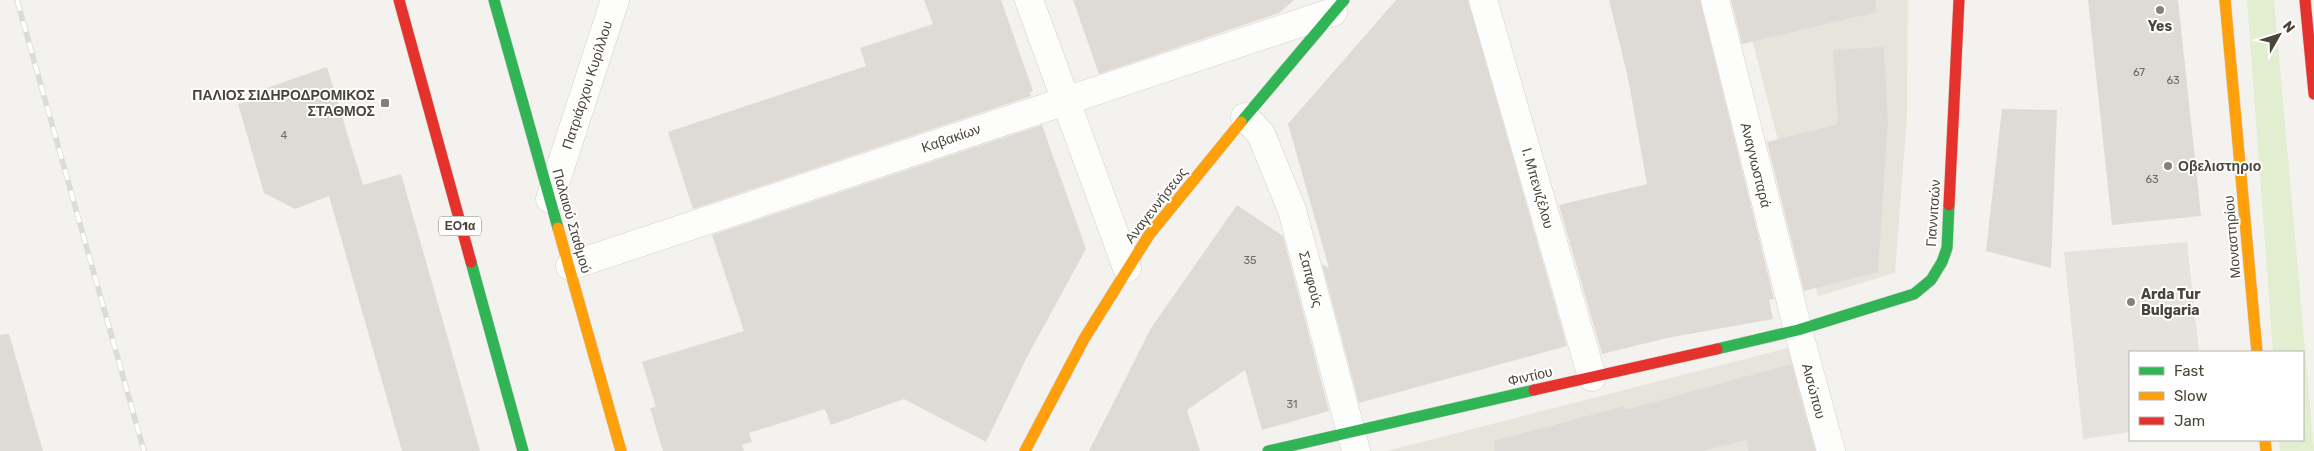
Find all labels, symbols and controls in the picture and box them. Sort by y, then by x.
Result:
marker: Yes [2154,4,2166,16]
north arrow [2254,10,2304,60]
place label: Yes [2148,18,2172,35]
text: N [2279,18,2298,36]
street label: Πατριάρχου Κυρίλλου [559,19,616,152]
house number: 67 [2133,66,2145,79]
house number: 63 [2166,74,2180,87]
place label: ΠΑΛΙΟΣ ΣΙΔΗΡΟΔΡΟΜΙΚΟΣ ΣΤΑΘΜΟΣ [192,87,375,120]
marker: ΠΑΛΙΟΣ ΣΙΔΗΡΟΔΡΟΜΙΚΟΣ ΣΤΑΘΜΟΣ [379,97,391,109]
street label: Καβακίων [919,120,983,157]
street label: Αναγνωσταρά [1737,121,1774,209]
house number: 4 [281,129,288,142]
street label: Ι. Μπενιζέλου [1518,146,1557,230]
place label: Οβελιστηριο [2178,158,2261,175]
marker: Οβελιστηριο [2162,160,2174,172]
street label: Αναγεννήσεως [1121,164,1191,247]
street label: Παλαιού Σταθμού [548,167,595,275]
house number: 63 [2145,173,2159,186]
street label: Γιαννιτσών [1923,179,1944,247]
street label: Μοναστηρίου [2220,195,2245,279]
road number: ΕΟ1α [439,217,481,236]
street label: Σαπφούς [1295,249,1326,309]
house number: 35 [1243,254,1257,267]
place label: Arda Tur Bulgaria [2141,286,2201,319]
marker: Arda Tur Bulgaria [2125,296,2137,308]
legend [2129,351,2304,441]
street label: Αισώπου [1798,362,1829,421]
text: Fast [2174,362,2204,380]
street label: Φιντίου [1506,363,1554,390]
text: Slow [2174,387,2207,405]
house number: 31 [1286,398,1298,411]
text: Jam [2174,412,2205,430]

